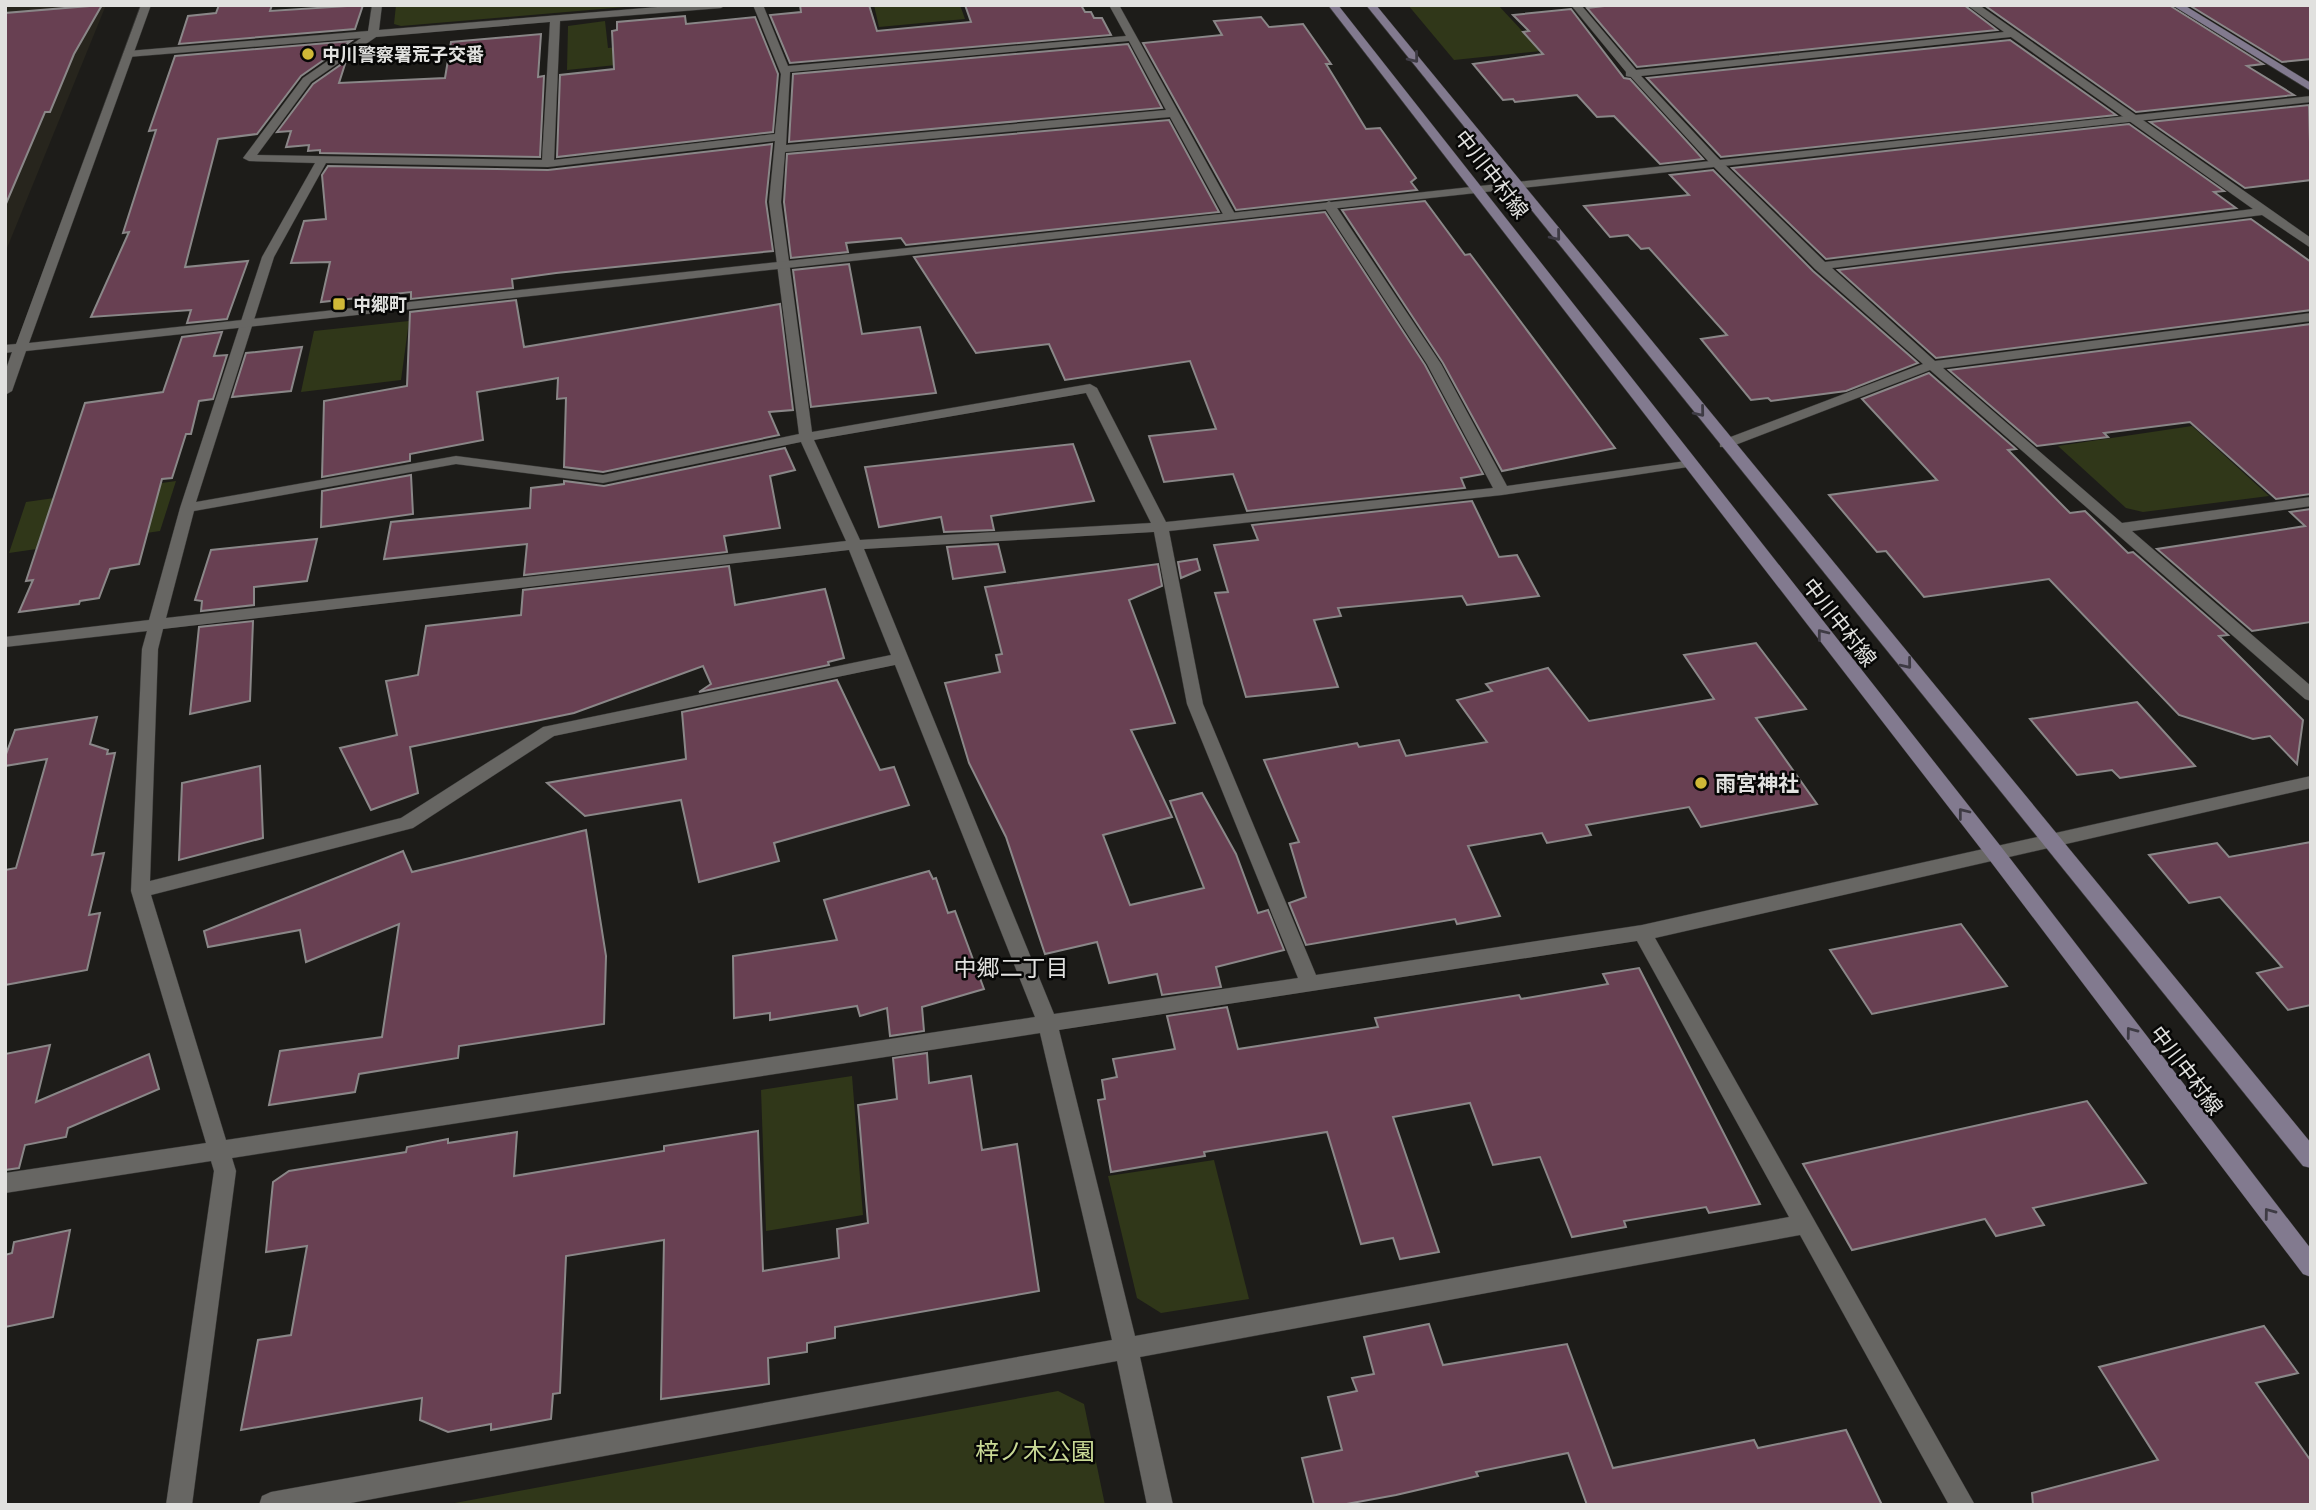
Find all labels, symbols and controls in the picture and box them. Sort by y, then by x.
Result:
place label: 中川警察署荒子交番 [322,43,484,65]
marker: 中川警察署荒子交番 [300,46,316,62]
one-way arrow [1405,51,1418,63]
street label: 中川中村線 [1449,125,1535,223]
one-way arrow [1548,228,1561,240]
place label: 中郷町 [353,293,407,315]
marker: 中郷町 [331,296,347,312]
one-way arrow [1691,405,1704,417]
street label: 中川中村線 [1797,573,1883,671]
one-way arrow [1818,629,1831,641]
one-way arrow [1898,656,1911,668]
place label: 雨宮神社 [1715,770,1799,796]
marker: 雨宮神社 [1693,775,1709,791]
one-way arrow [1958,808,1971,820]
district label: 中郷二丁目 [954,953,1069,981]
street label: 中川中村線 [2145,1020,2229,1120]
one-way arrow [2127,1027,2140,1040]
one-way arrow [2265,1208,2278,1220]
park label: 梓ノ木公園 [975,1436,1095,1465]

